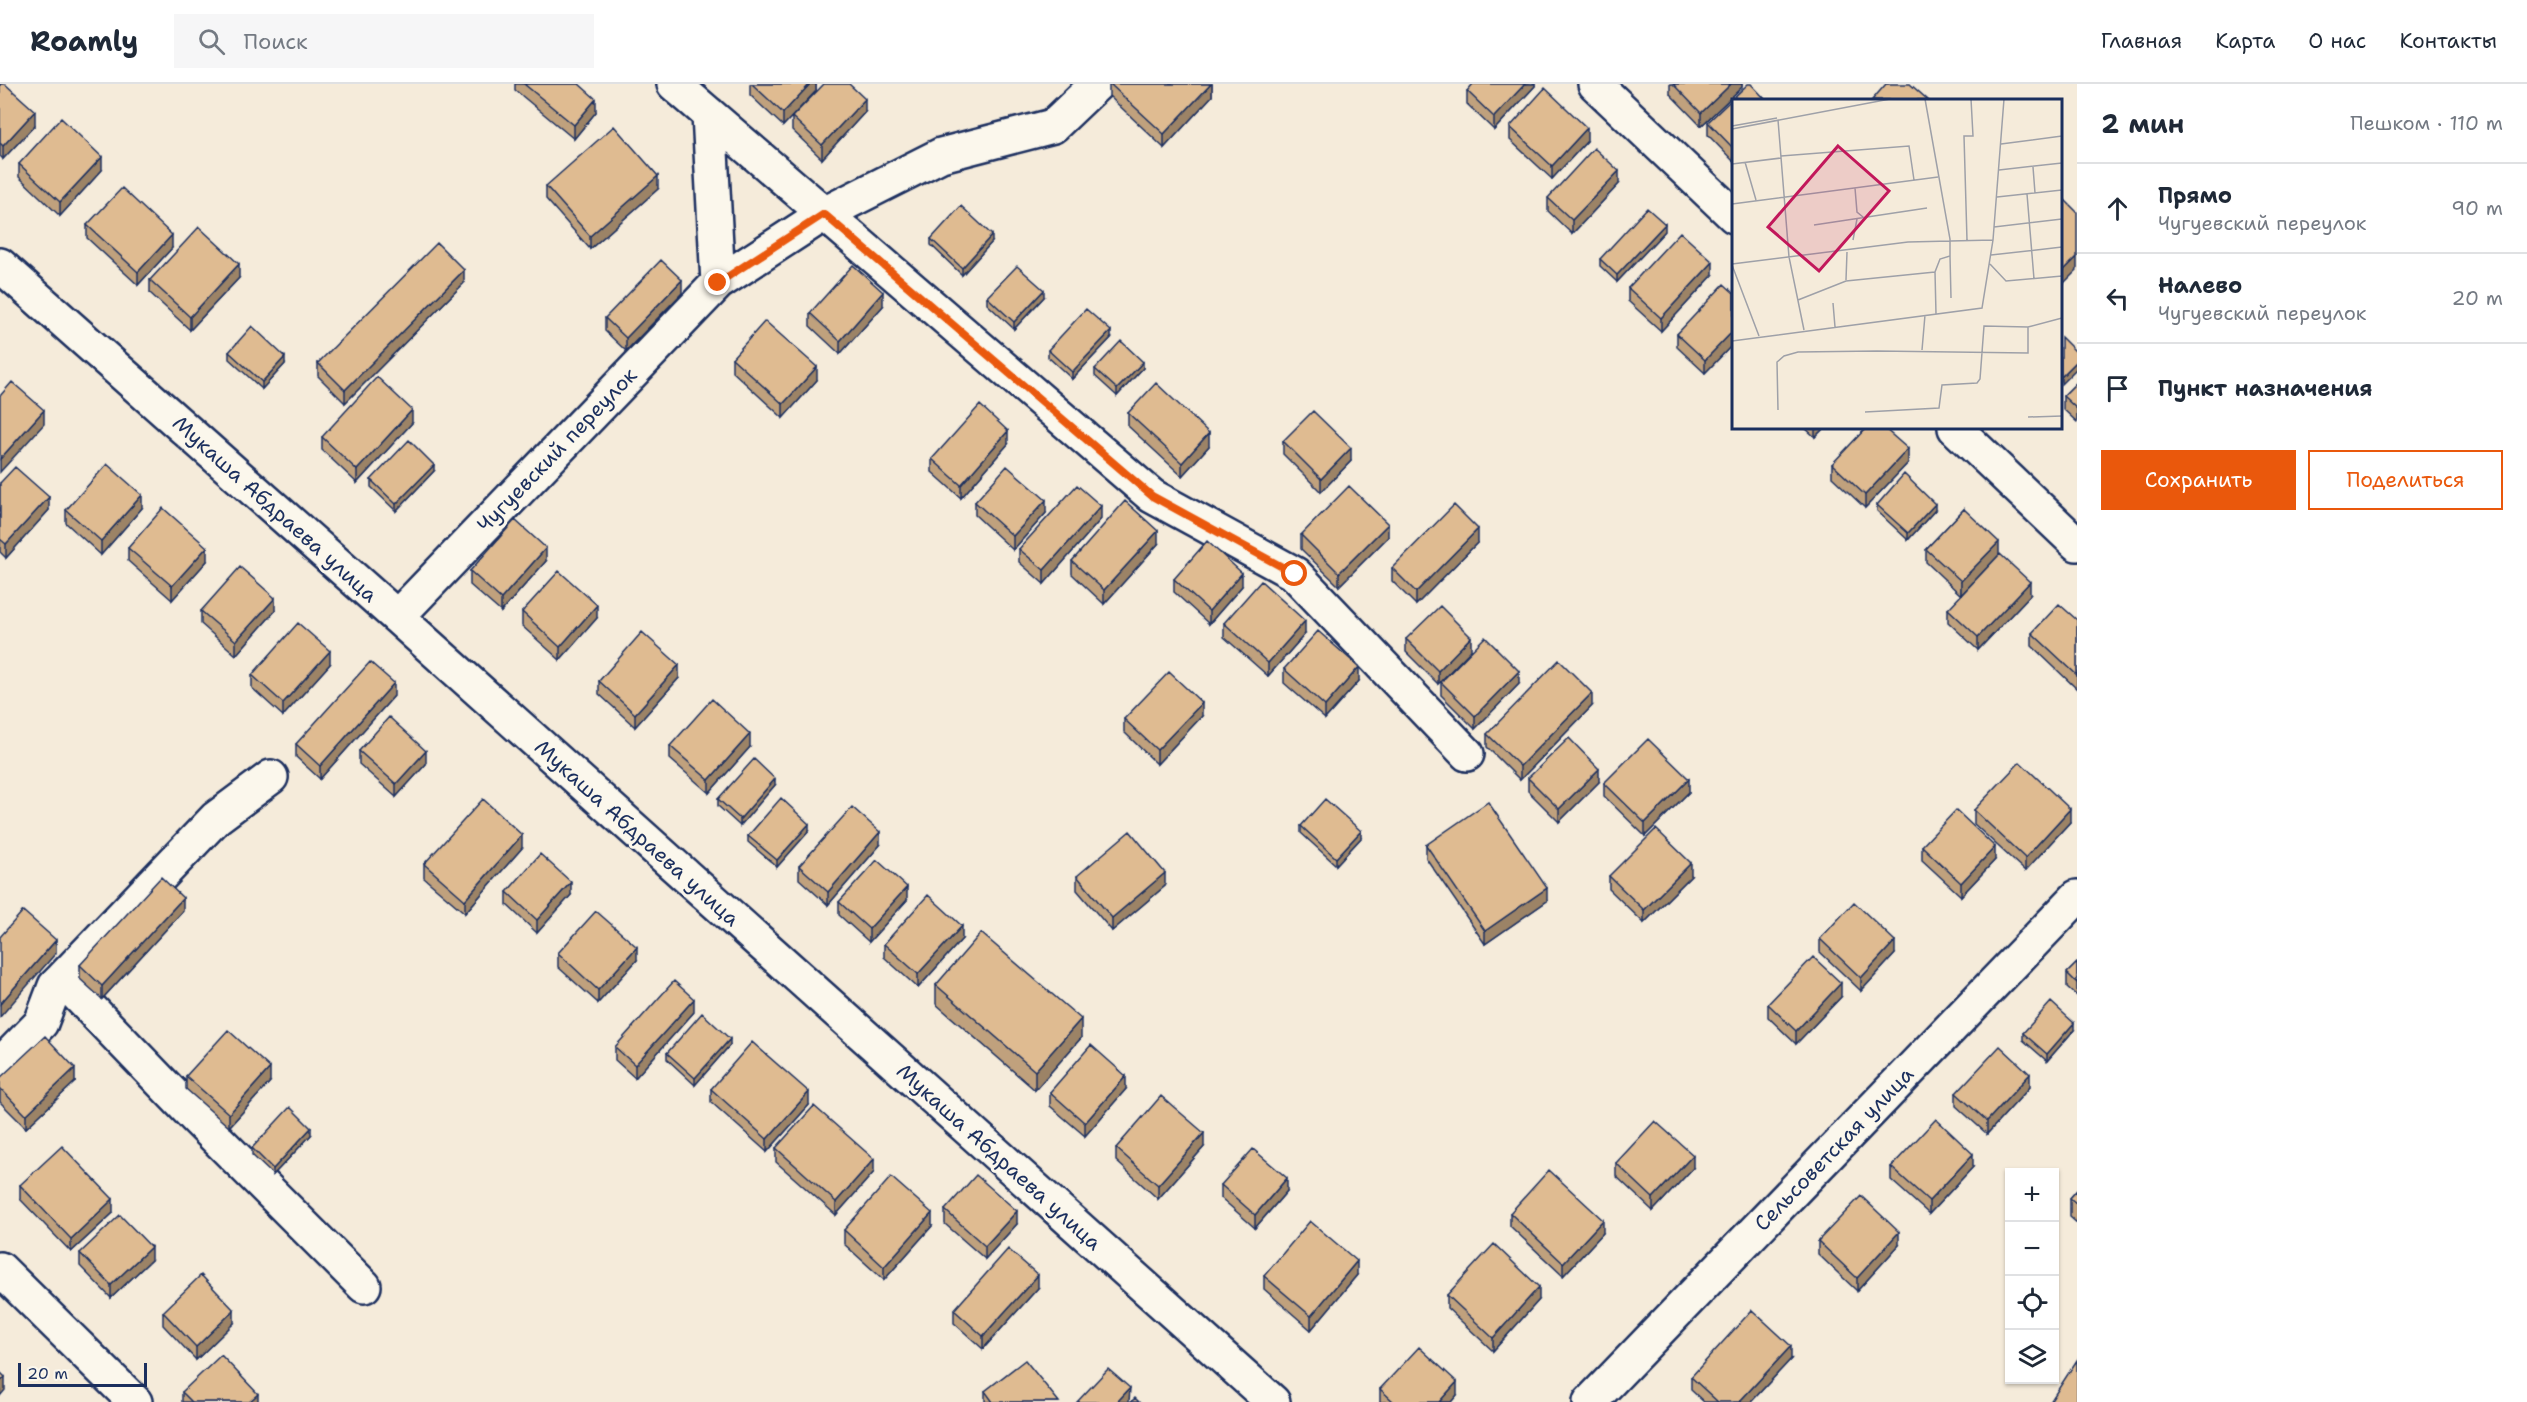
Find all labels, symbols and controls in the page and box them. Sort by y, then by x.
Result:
search box [174,14,594,68]
text: Roamly [30,22,138,60]
icon: search [195,25,228,58]
text: Поиск [243,27,308,56]
text: Главная [2101,27,2182,55]
text: Карта [2215,27,2275,55]
text: О нас [2308,27,2366,55]
text: Контакты [2399,27,2497,55]
inset map [1732,99,2062,429]
text: 2 мин [2101,106,2184,141]
text: Пешком · 110 m [2350,110,2503,136]
text: Прямо [2158,181,2232,210]
icon: ahead [2101,192,2134,225]
text: 90 m [2451,195,2503,221]
text: Чугуевский переулок [2158,210,2366,236]
route end [704,269,730,295]
text: Налево [2158,271,2242,300]
icon: left [2101,282,2134,315]
text: 20 m [2452,285,2503,311]
text: Чугуевский переулок [2158,300,2366,326]
street label: Чугуевский переулок [471,362,643,538]
icon: arrive [2101,372,2134,405]
text: Пункт назначения [2158,374,2372,403]
street label: Мукаша Абдраева улица [166,409,384,609]
button: Сохранить [2101,450,2296,510]
button: Поделиться [2308,450,2503,510]
route start [1281,560,1307,586]
street label: Мукаша Абдраева улица [528,733,746,933]
street label: Мукаша Абдраева улица [890,1057,1108,1257]
street label: Сельсоветская улица [1748,1061,1920,1237]
map controls [2005,1168,2059,1384]
button: + [2005,1168,2059,1222]
button: − [2005,1222,2059,1276]
button: locate [2005,1276,2059,1330]
button: layers [2005,1330,2059,1384]
scale bar [18,1360,147,1388]
text: 20 m [27,1363,68,1384]

